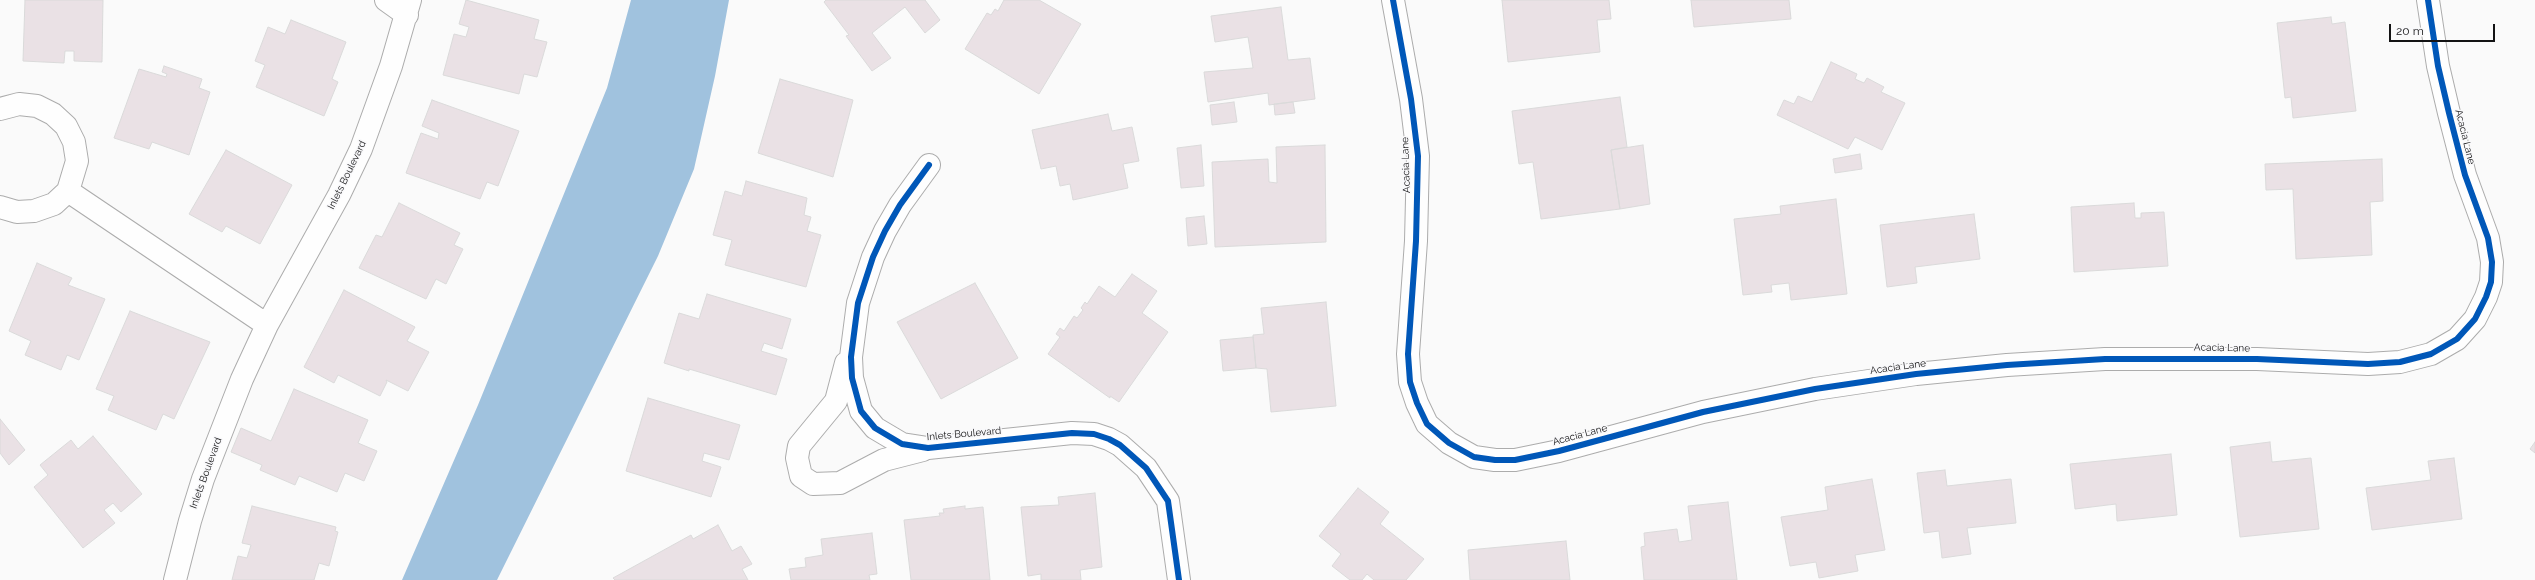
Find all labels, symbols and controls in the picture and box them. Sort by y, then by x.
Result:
scale bar [2391,16,2497,42]
text: 20 m [2396,24,2424,38]
street label: Acacia Lane [2452,108,2478,166]
street label: Acacia Lane [1399,137,1413,193]
street label: Inlets Boulevard [325,139,369,211]
street label: Acacia Lane [2194,342,2250,354]
street label: Acacia Lane [1869,357,1927,377]
street label: Acacia Lane [1551,422,1609,448]
street label: Inlets Boulevard [926,425,1002,443]
street label: Inlets Boulevard [188,436,224,510]

